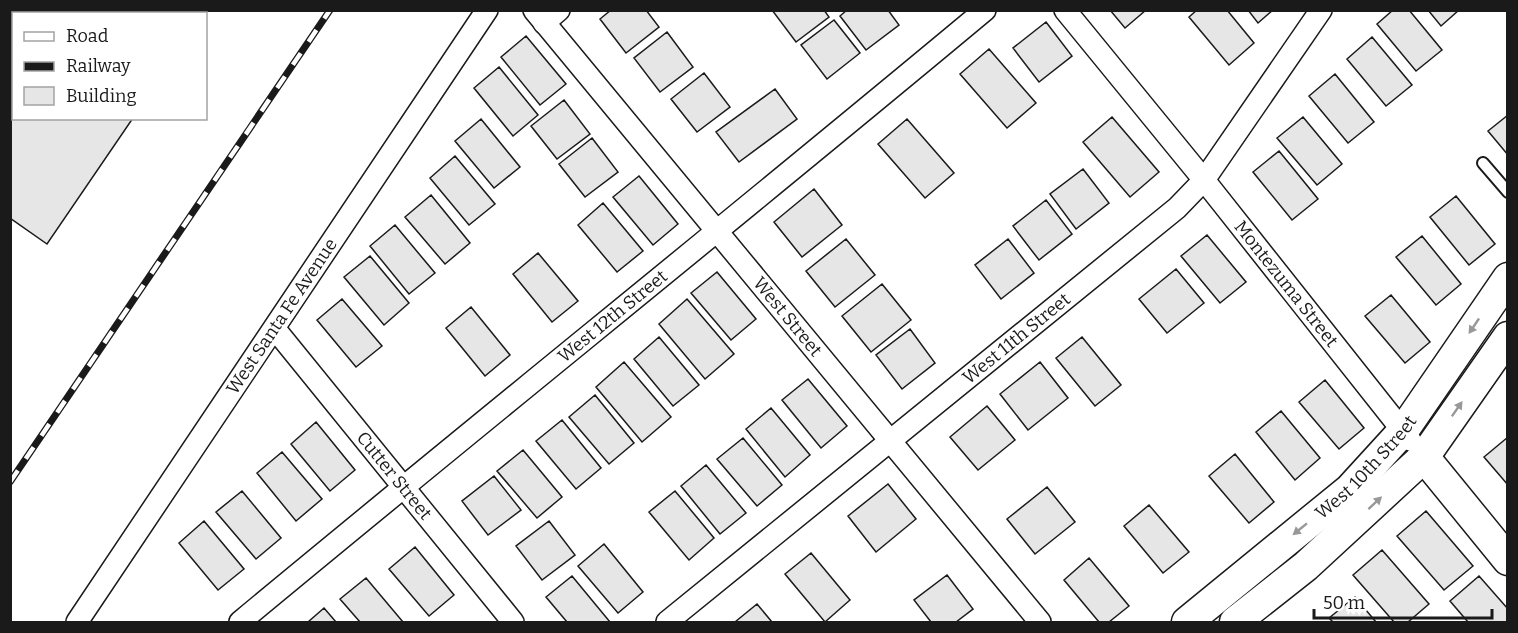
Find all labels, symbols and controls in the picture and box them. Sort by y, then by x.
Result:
legend [12,12,207,120]
text: Road [66,25,109,47]
text: Railway [66,55,131,77]
text: Building [66,85,137,107]
street label: Montezuma Street [1229,216,1343,352]
street label: West Santa Fe Avenue [222,234,342,399]
street label: West 12th Street [553,265,672,367]
street label: West Street [748,272,827,361]
street label: West 11th Street [958,288,1075,389]
one-way arrow [1469,318,1480,334]
one-way arrow [1451,402,1463,418]
street label: West 10th Street [1311,411,1422,524]
street label: Cutter Street [352,427,437,525]
one-way arrow [1368,496,1382,510]
one-way arrow [1293,522,1308,535]
scale bar [1314,582,1492,620]
text: 50 m [1323,592,1365,614]

